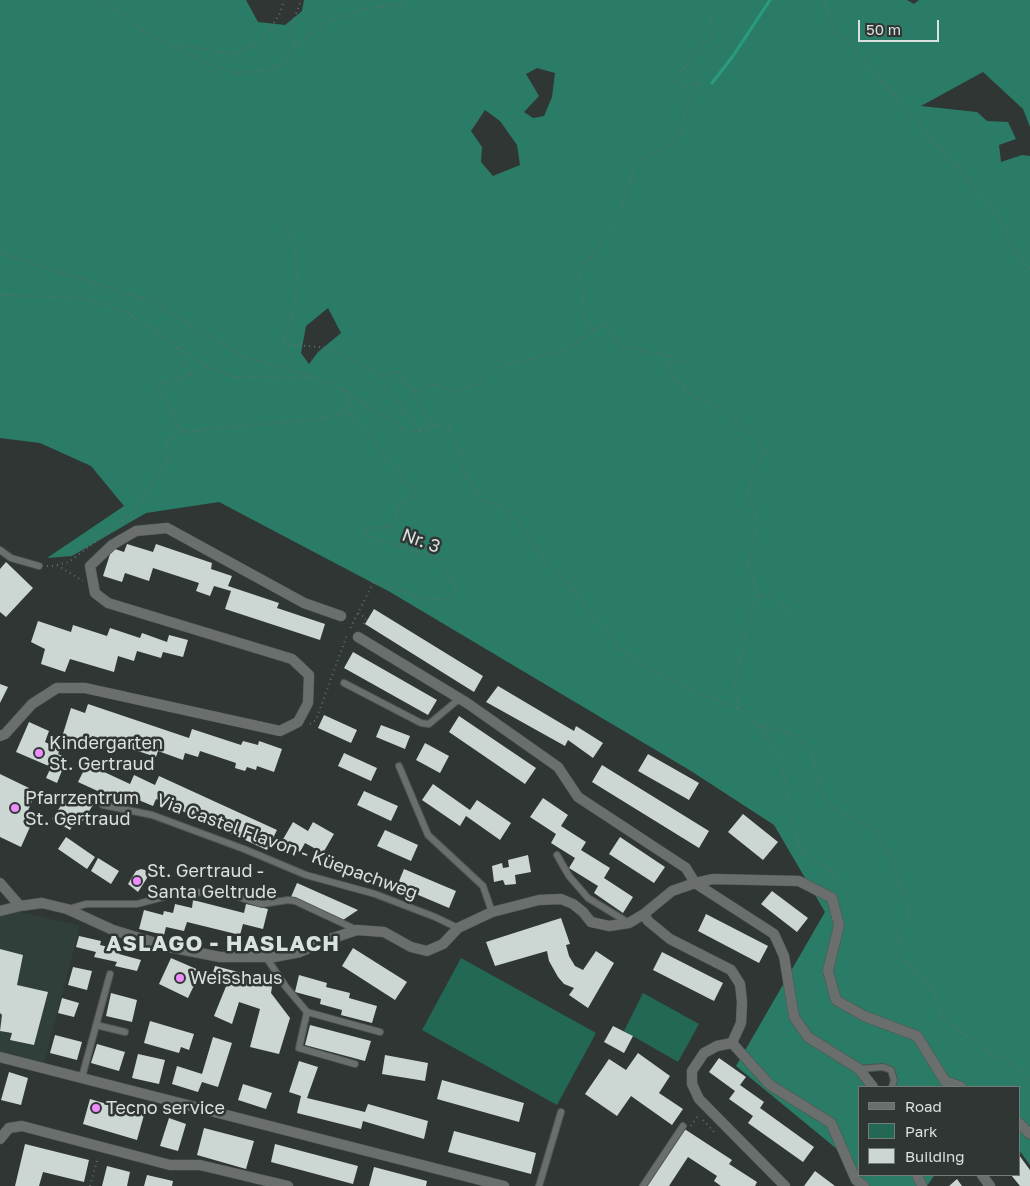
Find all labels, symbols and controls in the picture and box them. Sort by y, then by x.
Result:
scale bar [860,10,941,42]
text: 50 m [866,20,901,38]
street label: Nr. 3 [399,524,443,558]
place label: Kindergarten St. Gertraud [49,732,163,774]
marker: Kindergarten St. Gertraud [33,747,45,759]
place label: Pfarrzentrum St. Gertraud [25,787,139,830]
street label: Via Castel Flavon - Küepachweg [153,790,421,904]
marker: Pfarrzentrum St. Gertraud [9,802,21,814]
place label: St. Gertraud - Santa Geltrude [147,860,277,902]
marker: St. Gertraud - Santa Geltrude [131,875,143,887]
district label: ASLAGO - HASLACH [104,931,342,957]
place label: Weisshaus [190,967,283,989]
marker: Weisshaus [174,972,186,984]
legend [858,1086,1020,1176]
place label: Tecno service [106,1097,225,1119]
text: Road [905,1097,942,1115]
marker: Tecno service [90,1102,102,1114]
text: Park [905,1122,937,1140]
text: Building [905,1147,965,1165]

